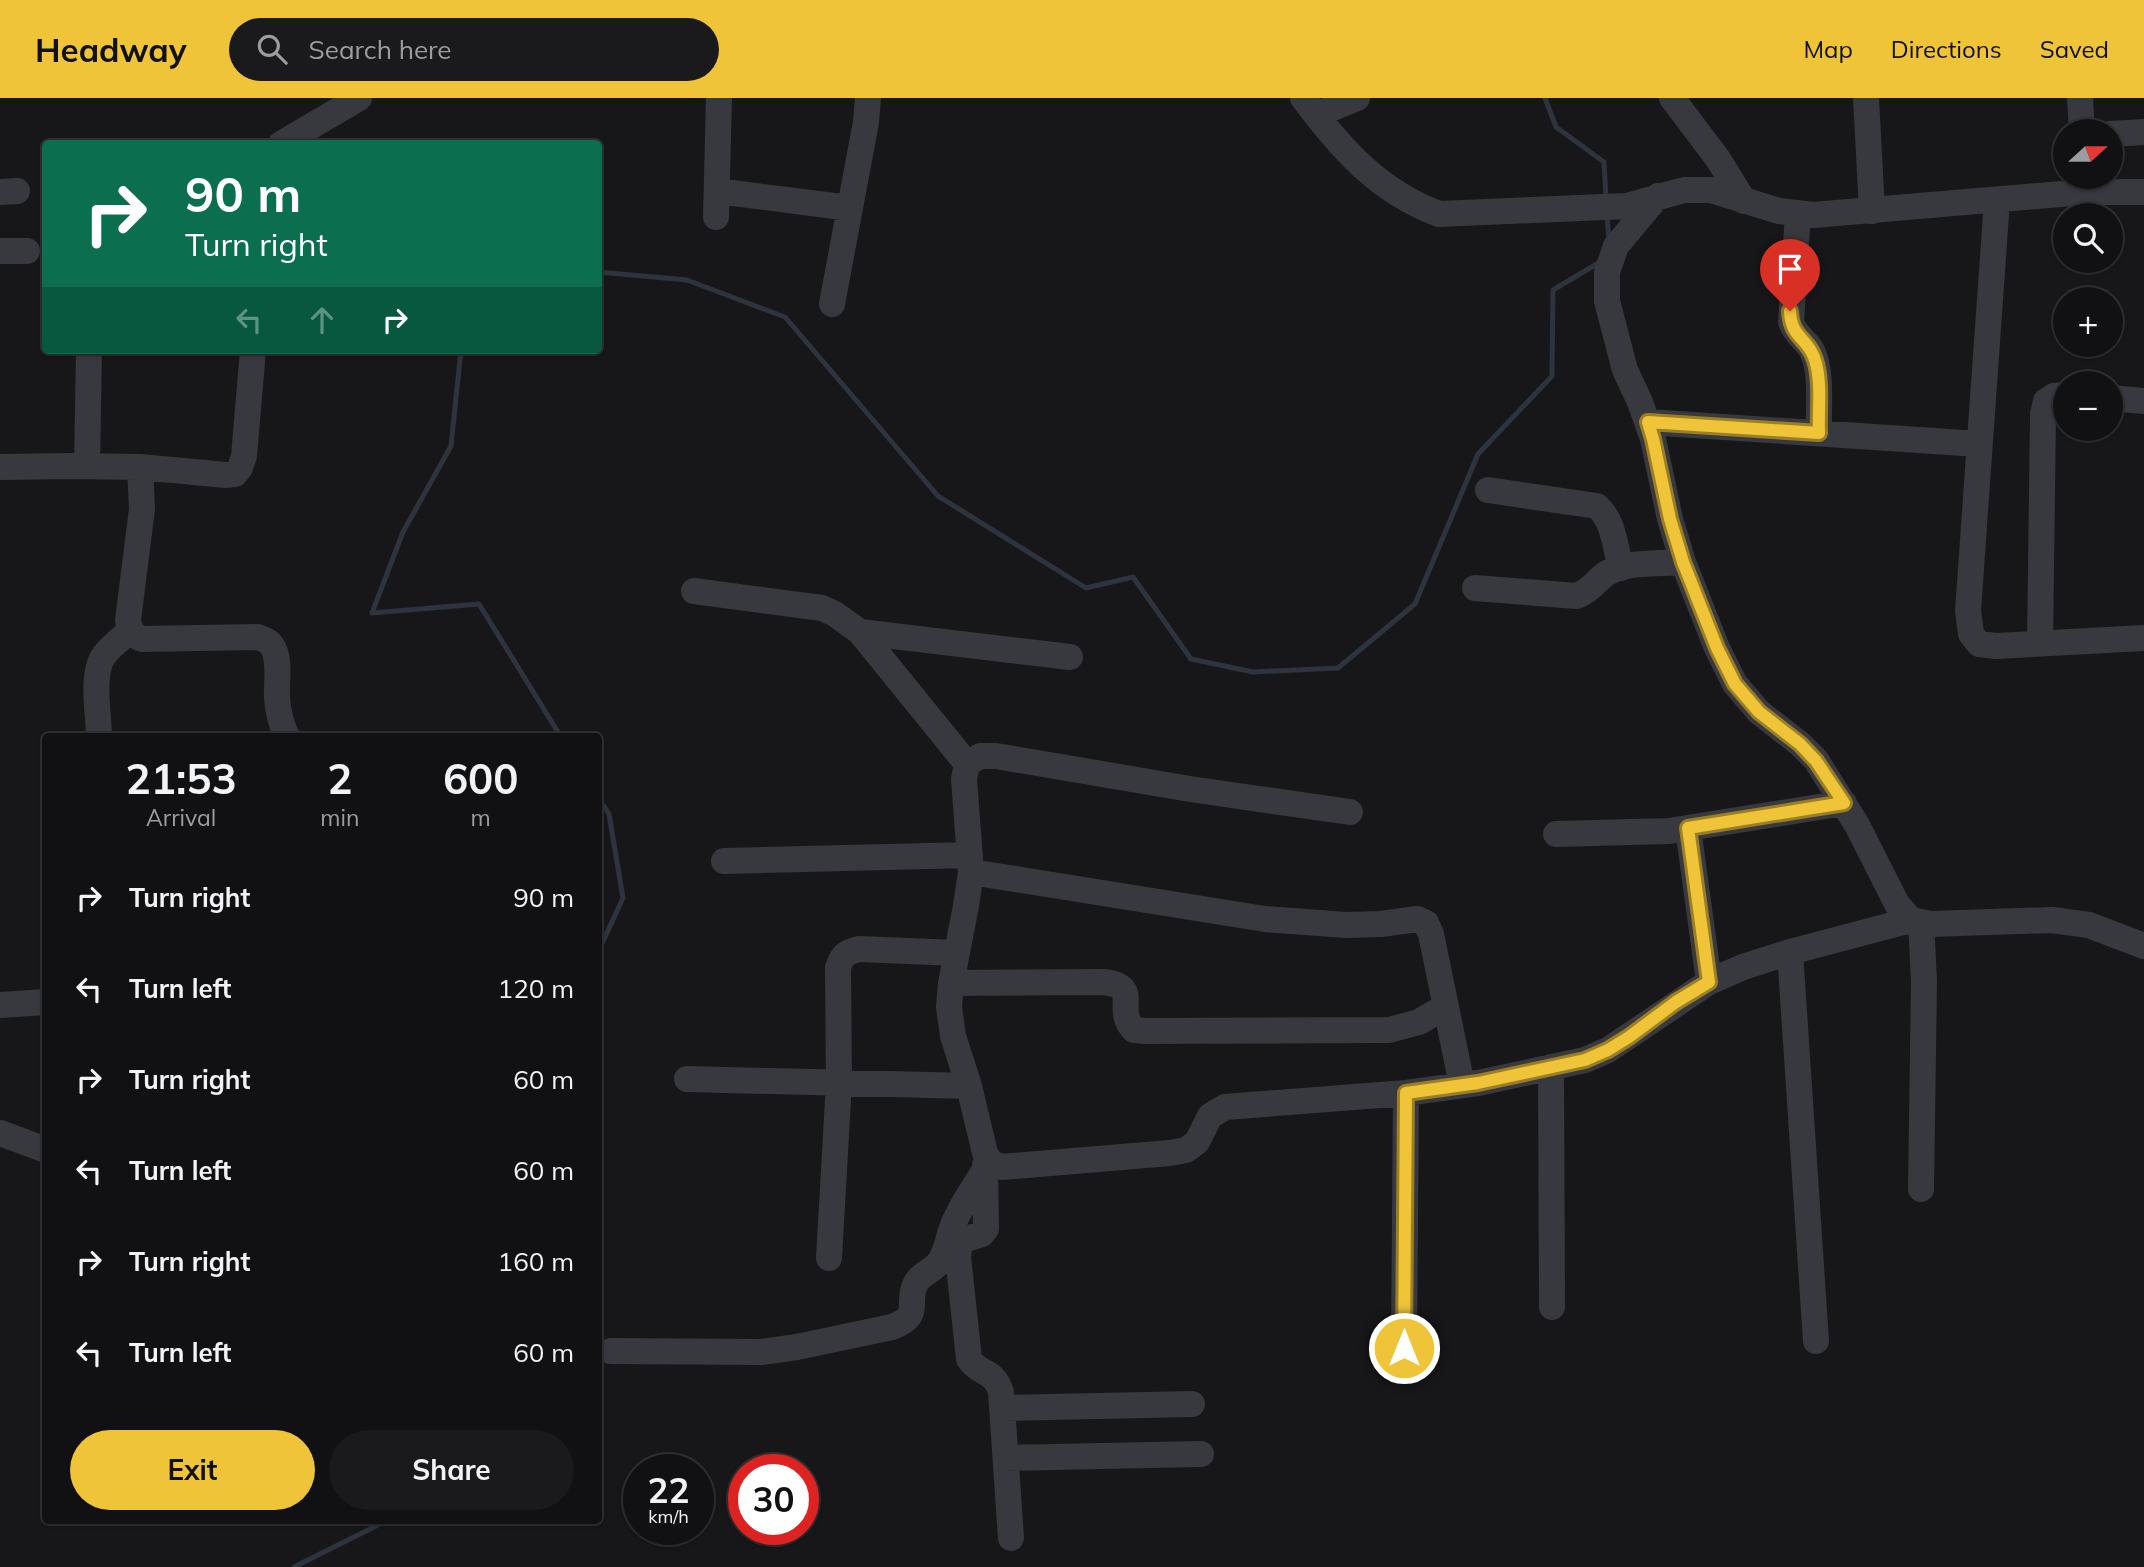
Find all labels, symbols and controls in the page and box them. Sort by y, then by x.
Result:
search box [229,18,719,81]
text: Headway [35,29,187,70]
icon: search [253,30,291,68]
text: Search here [309,33,451,66]
text: Map [1803,34,1853,64]
text: Directions [1891,34,2002,64]
text: Saved [2040,34,2109,64]
north arrow [2053,119,2123,189]
map controls [2053,119,2123,441]
text: 90 m [185,163,301,224]
icon: right [70,168,161,259]
button: search [2053,203,2123,273]
text: Turn right [185,224,328,264]
pin [1760,239,1820,311]
icon: arrive [1771,250,1809,288]
button: + [2053,287,2123,357]
icon: left [230,301,268,339]
icon: ahead [303,301,341,339]
icon: right [376,301,414,339]
button: − [2053,371,2123,441]
text: 21:53 [126,752,237,805]
text: 2 [327,752,352,805]
text: 600 [443,752,518,805]
text: Arrival [146,803,216,832]
text: min [320,803,359,832]
text: m [471,803,491,832]
icon: right [70,879,108,917]
text: Turn right [129,881,250,914]
text: 90 m [513,881,574,914]
icon: left [70,970,108,1008]
text: Turn left [129,972,231,1005]
text: 120 m [498,972,574,1005]
icon: right [70,1061,108,1099]
text: Turn right [129,1063,250,1096]
text: 60 m [513,1063,574,1096]
icon: left [70,1152,108,1190]
text: Turn left [129,1154,231,1187]
text: 60 m [513,1154,574,1187]
icon: right [70,1243,108,1281]
text: Turn right [129,1245,250,1278]
text: 160 m [498,1245,574,1278]
position arrow [1367,1311,1441,1385]
icon: left [70,1334,108,1372]
text: Turn left [129,1336,231,1369]
text: 60 m [513,1336,574,1369]
button: Exit [70,1430,315,1510]
button: Share [329,1430,574,1510]
speed limit sign: 30 [728,1454,819,1545]
text: 22 [647,1468,690,1512]
text: km/h [648,1505,689,1528]

